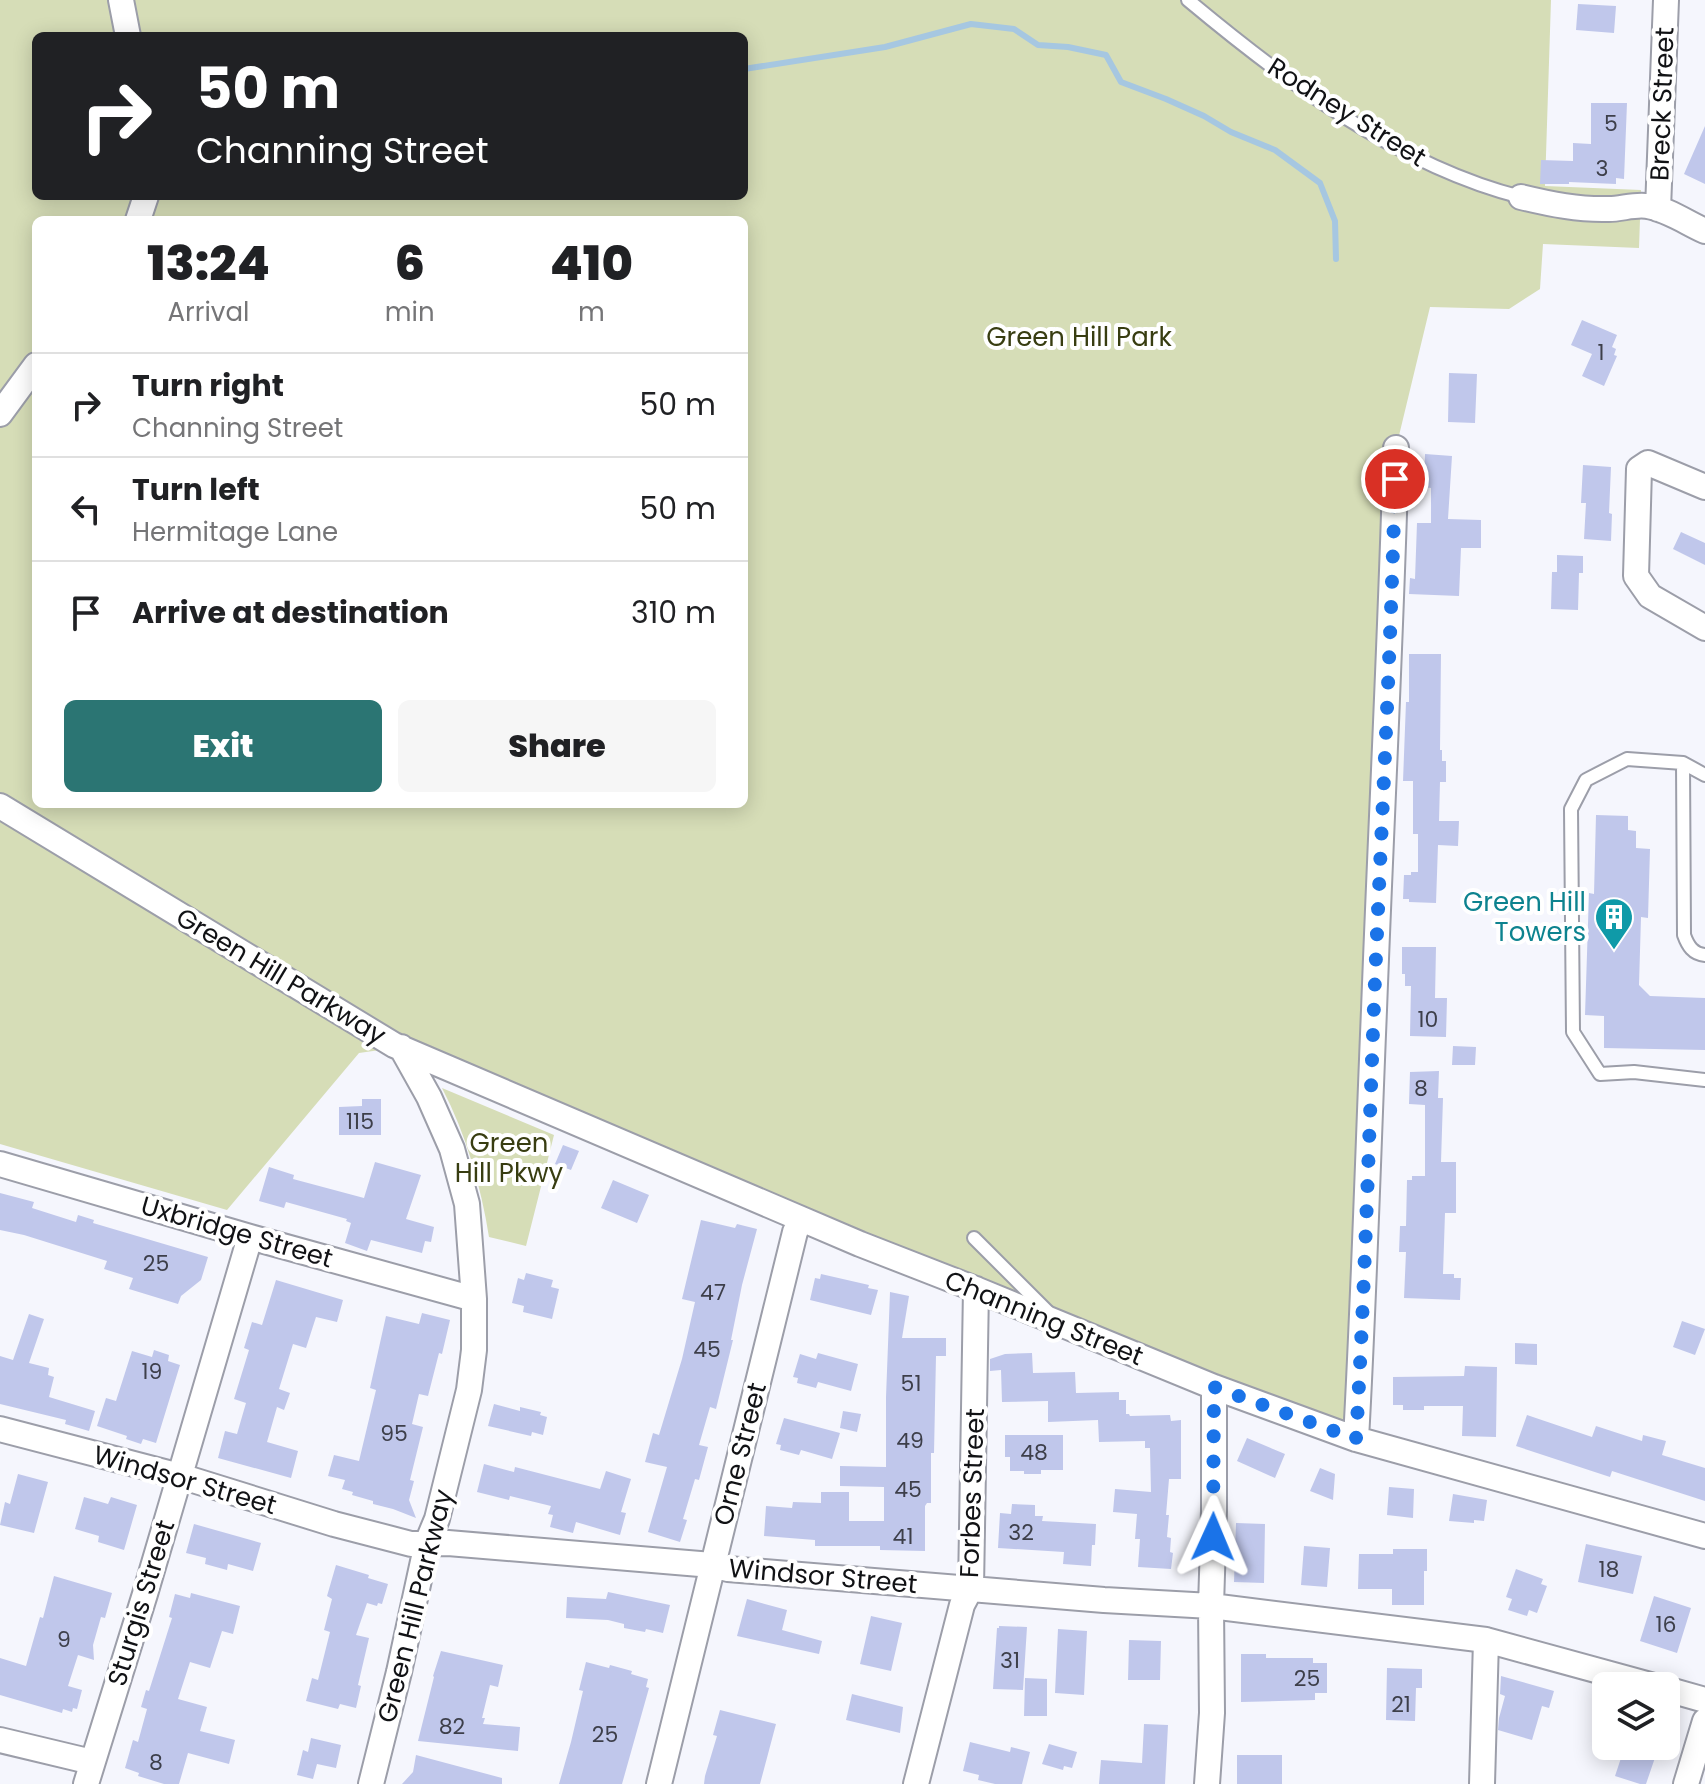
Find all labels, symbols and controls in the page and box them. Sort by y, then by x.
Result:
street label: Breck Street [1641,26,1683,182]
text: 50 m [196,49,340,128]
street label: Rodney Street [1261,49,1433,175]
icon: right [64,64,168,168]
house number: 5 [1604,108,1618,139]
text: Channing Street [196,125,489,176]
house number: 3 [1596,153,1608,184]
text: 13:24 [147,230,270,297]
text: 6 [395,230,425,297]
text: 410 [550,230,633,297]
text: Arrival [167,294,249,330]
text: min [385,294,435,330]
text: m [578,294,605,330]
park label: Green Hill Park [986,319,1172,355]
house number: 1 [1597,337,1605,368]
text: Turn right [132,364,284,407]
icon: right [64,383,108,427]
text: 50 m [639,383,716,426]
text: Channing Street [132,410,343,446]
pin [1361,445,1429,513]
icon: arrive [1373,457,1417,501]
text: Turn left [132,468,260,511]
icon: left [64,487,108,531]
text: 50 m [639,487,716,530]
text: Hermitage Lane [132,514,338,550]
icon: arrive [64,591,108,635]
text: Arrive at destination [132,591,449,634]
text: 310 m [631,591,716,634]
button: Exit [64,700,382,792]
button: Share [398,700,716,792]
place label: Green Hill Towers [1463,884,1586,950]
building icon: Green Hill Towers [1593,896,1635,951]
street label: Green Hill Parkway [169,899,393,1053]
house number: 10 [1418,1004,1438,1035]
house number: 8 [1414,1073,1428,1104]
house number: 115 [346,1106,374,1137]
park label: Green Hill Pkwy [455,1125,564,1191]
street label: Uxbridge Street [137,1187,337,1277]
house number: 25 [143,1248,169,1279]
street label: Channing Street [939,1262,1149,1374]
house number: 47 [700,1277,726,1308]
house number: 45 [693,1334,721,1365]
house number: 19 [142,1356,162,1387]
house number: 51 [901,1368,921,1399]
street label: Orne Street [705,1379,775,1529]
street label: Forbes Street [951,1408,993,1578]
house number: 95 [380,1418,408,1449]
house number: 49 [896,1425,924,1456]
street label: Windsor Street [89,1437,281,1523]
house number: 48 [1020,1437,1048,1468]
house number: 45 [894,1474,922,1505]
street label: Green Hill Parkway [369,1485,461,1726]
position arrow [1171,1495,1255,1579]
street label: Sturgis Street [99,1516,183,1690]
house number: 32 [1008,1517,1034,1548]
house number: 41 [893,1521,913,1552]
street label: Windsor Street [727,1550,919,1602]
house number: 18 [1599,1554,1619,1585]
house number: 16 [1655,1609,1677,1640]
house number: 9 [57,1624,71,1655]
house number: 31 [1000,1645,1020,1676]
house number: 25 [1294,1663,1320,1694]
map controls [1592,1672,1680,1760]
button: layers [1592,1672,1680,1760]
house number: 21 [1391,1689,1411,1720]
house number: 82 [439,1711,465,1742]
house number: 25 [592,1719,618,1750]
house number: 8 [149,1747,163,1778]

